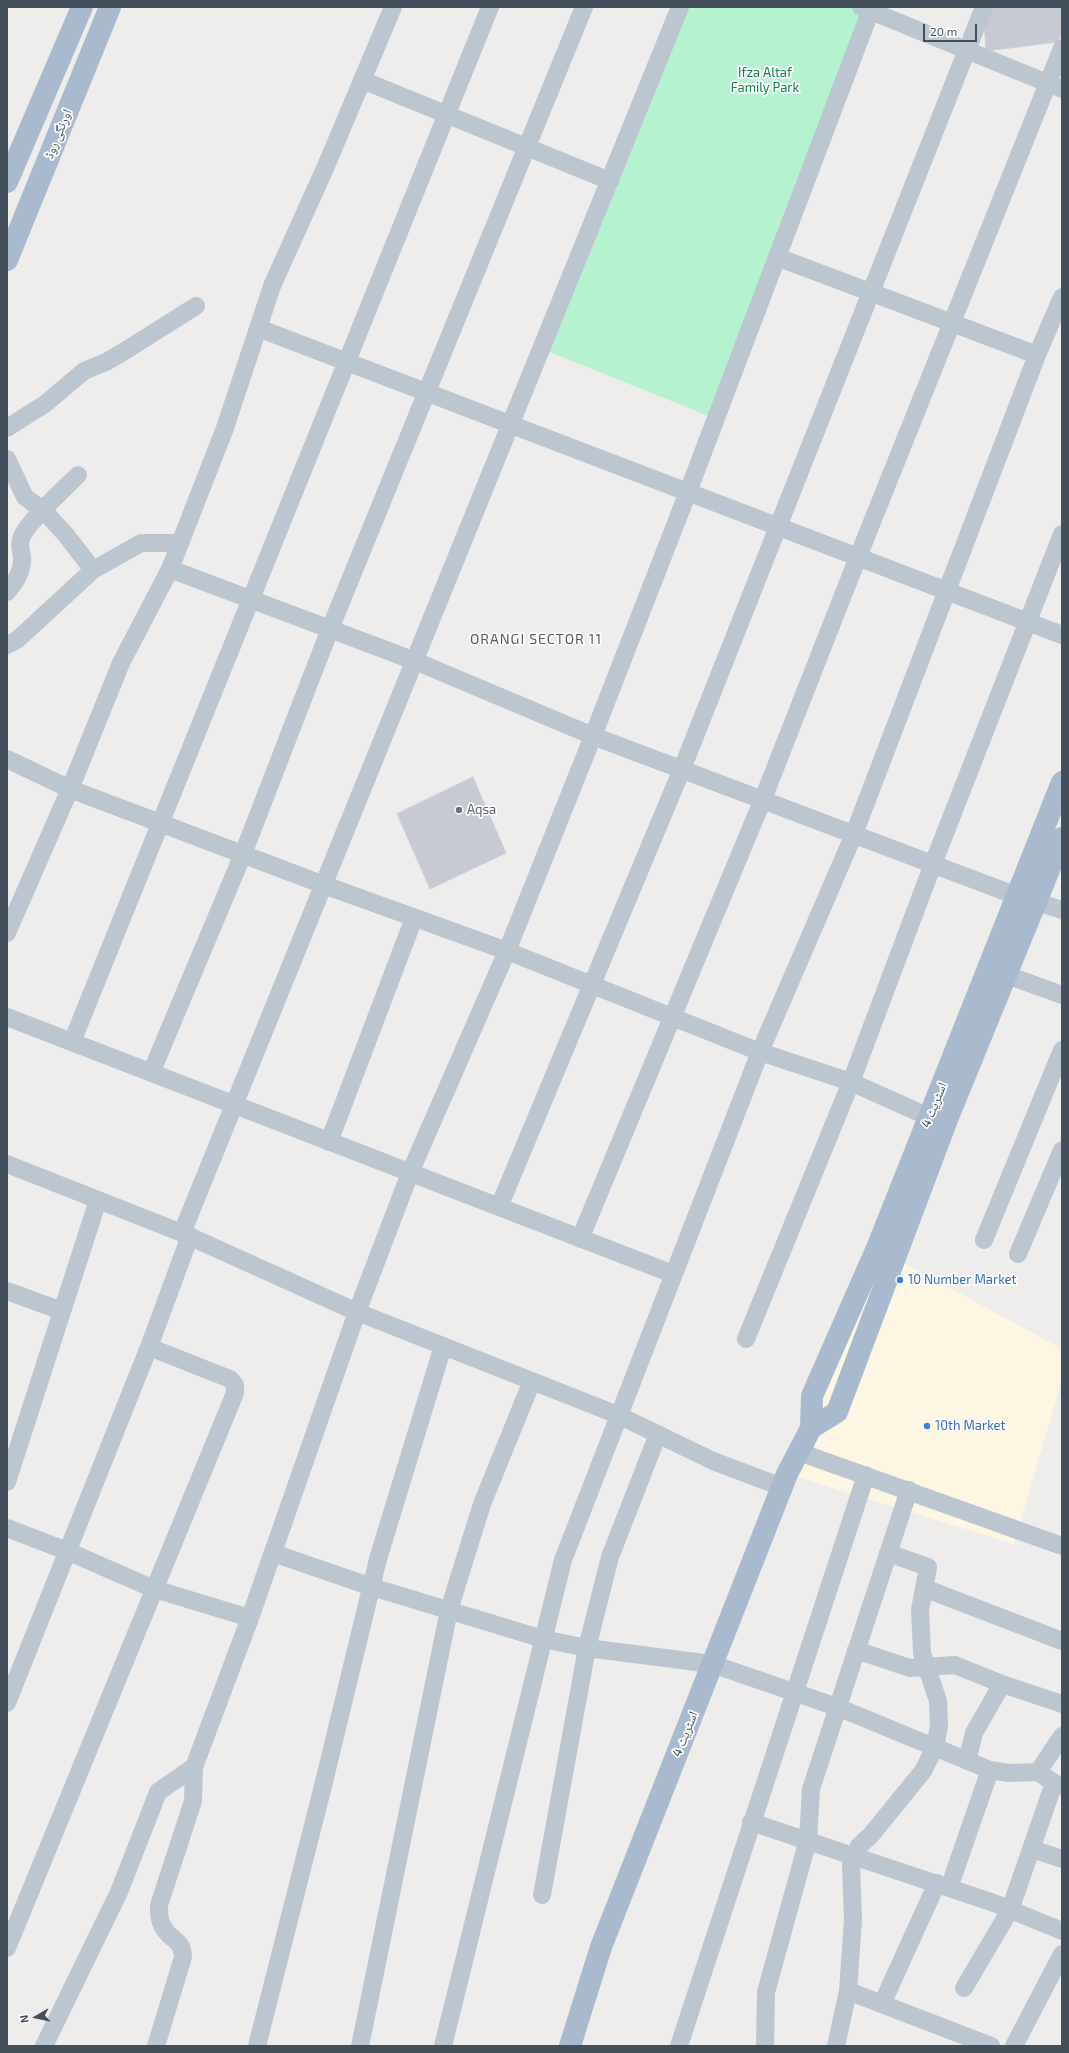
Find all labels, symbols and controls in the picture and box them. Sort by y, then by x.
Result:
scale bar [925,16,979,42]
text: 20 m [930,24,957,38]
park label: Ifza Altaf Family Park [731,65,799,96]
street label: اورنگی روڈ [41,107,75,161]
district label: ORANGI SECTOR 11 [470,631,602,647]
place label: Aqsa [467,802,496,818]
marker: Aqsa [454,805,464,815]
street label: اسٹریٹ 4 [918,1080,950,1130]
place label: 10 Number Market [908,1272,1016,1288]
marker: 10 Number Market [895,1275,905,1285]
place label: 10th Market [935,1418,1006,1434]
marker: 10th Market [922,1421,932,1431]
street label: اسٹریٹ 4 [669,1709,701,1759]
north arrow [16,1997,56,2037]
text: N [17,2014,31,2024]

